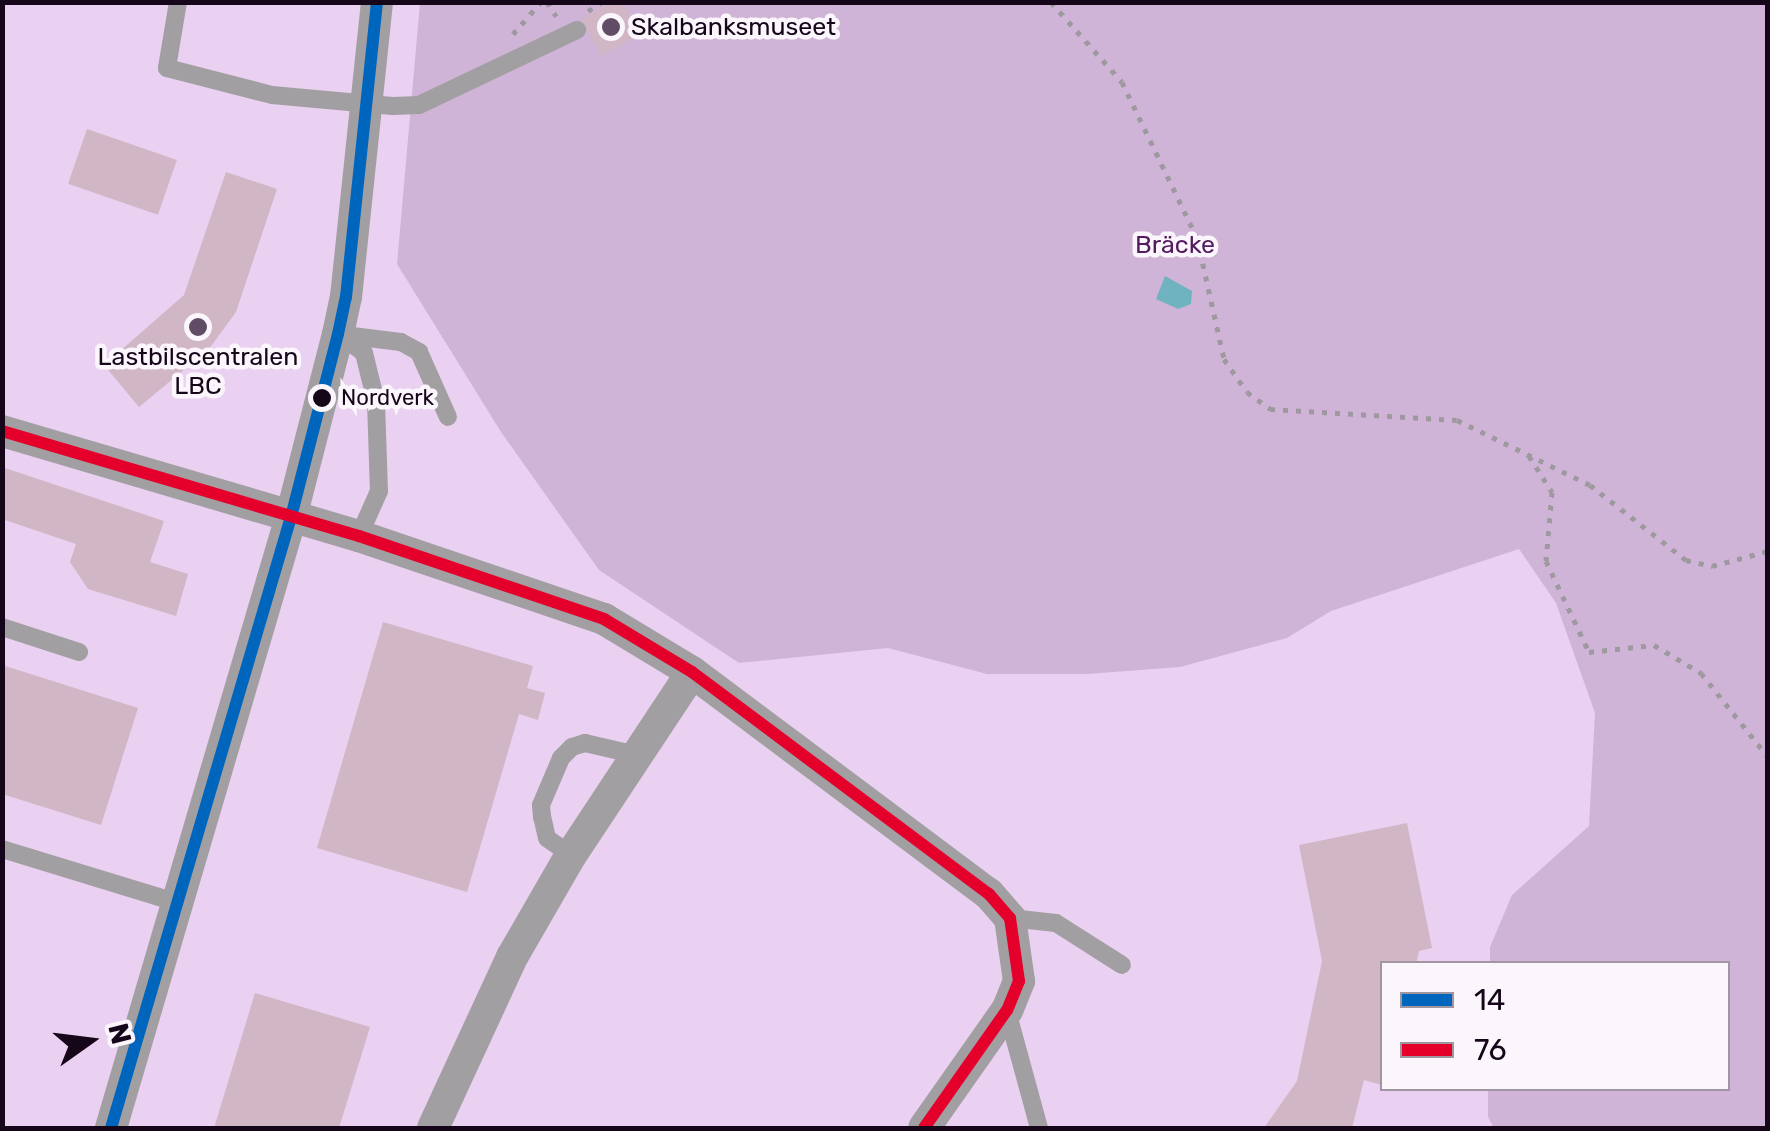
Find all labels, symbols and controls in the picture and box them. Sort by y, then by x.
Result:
place label: Skalbanksmuseet [631,12,836,42]
marker: Skalbanksmuseet [600,16,622,38]
park label: Bräcke [1135,230,1215,260]
marker: Lastbilscentralen LBC [187,316,209,338]
place label: Lastbilscentralen LBC [98,343,298,402]
place label: Nordverk [341,385,434,411]
marker: Nordverk [312,388,332,408]
legend [1380,961,1730,1091]
text: 14 [1474,982,1505,1018]
north arrow [40,991,140,1091]
text: N [101,1020,138,1047]
text: 76 [1474,1032,1507,1068]

